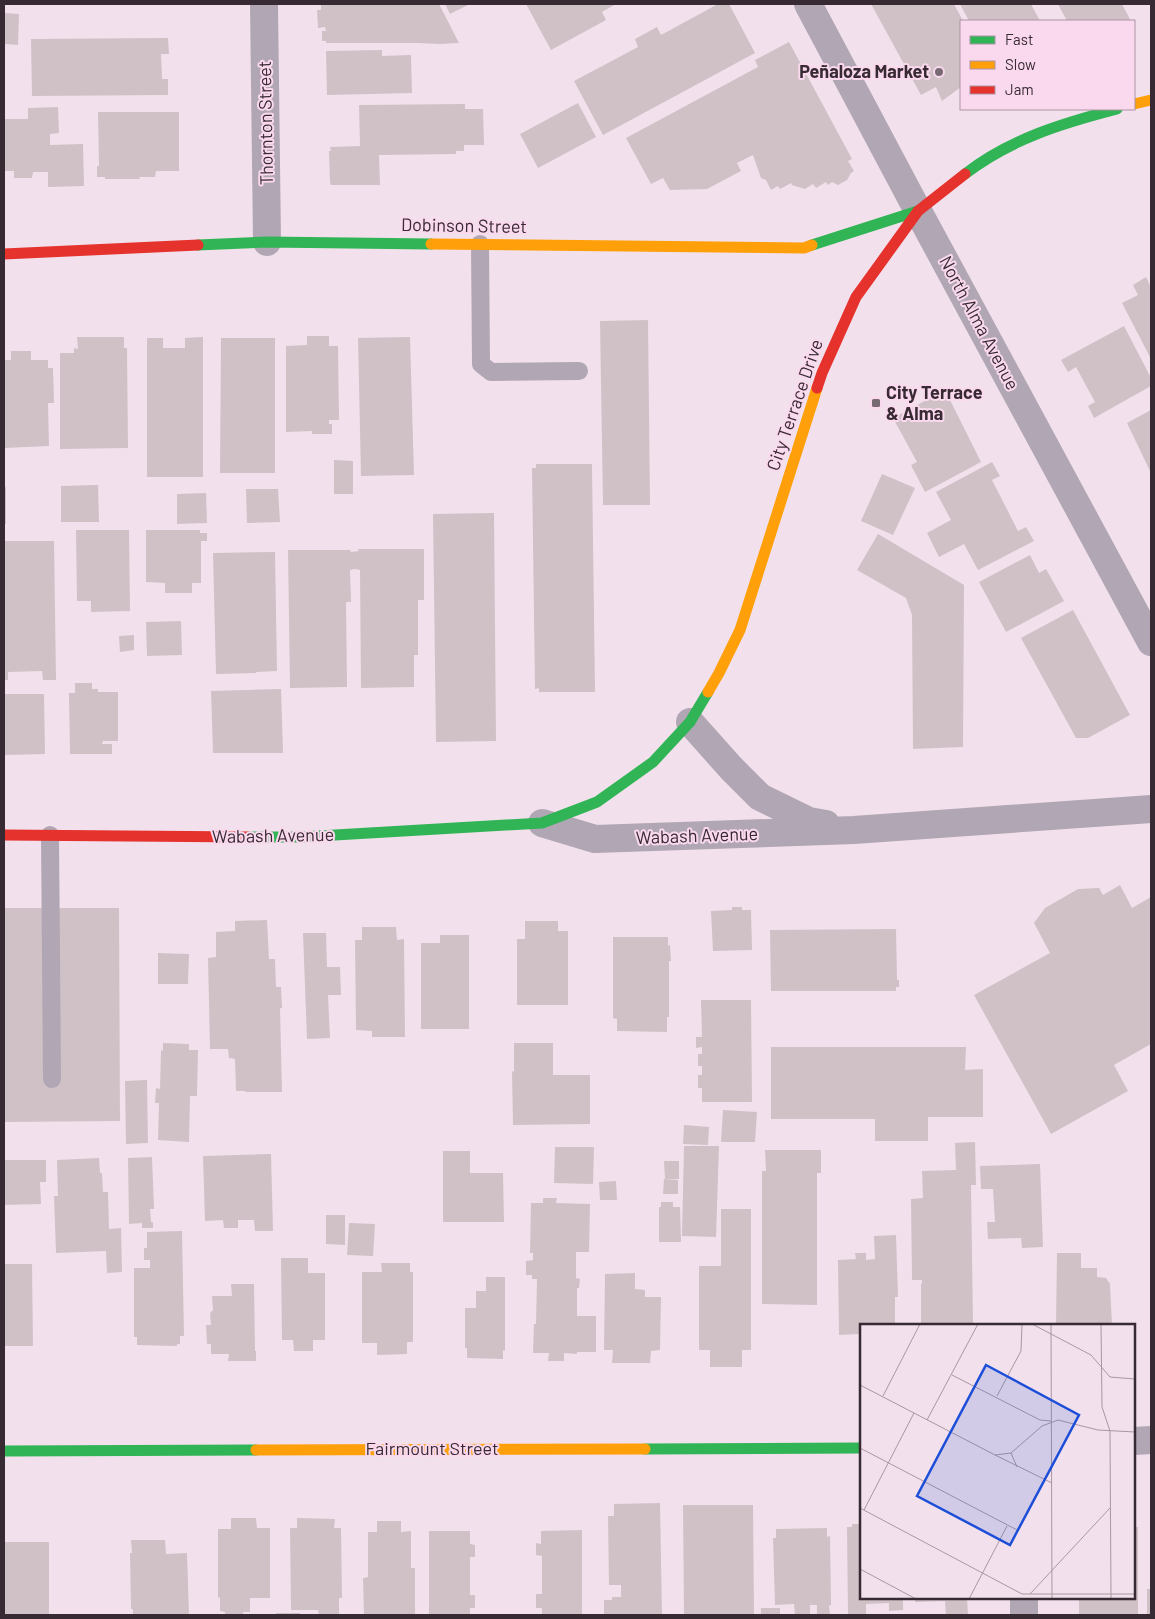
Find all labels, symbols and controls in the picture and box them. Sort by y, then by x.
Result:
legend [960,20,1135,110]
text: Fast [1005,30,1033,48]
text: Slow [1005,55,1036,73]
place label: Peñaloza Market [799,60,929,82]
street label: Thornton Street [253,61,277,185]
marker: Peñaloza Market [933,66,945,78]
text: Jam [1005,80,1034,98]
street label: Dobinson Street [401,213,527,237]
street label: North Alma Avenue [935,252,1024,393]
street label: City Terrace Drive [761,336,827,473]
place label: City Terrace & Alma [886,381,983,424]
marker: City Terrace & Alma [870,397,882,409]
street label: Wabash Avenue [635,822,758,848]
street label: Wabash Avenue [212,823,334,847]
inset map [860,1324,1135,1599]
street label: Fairmount Street [365,1437,499,1459]

